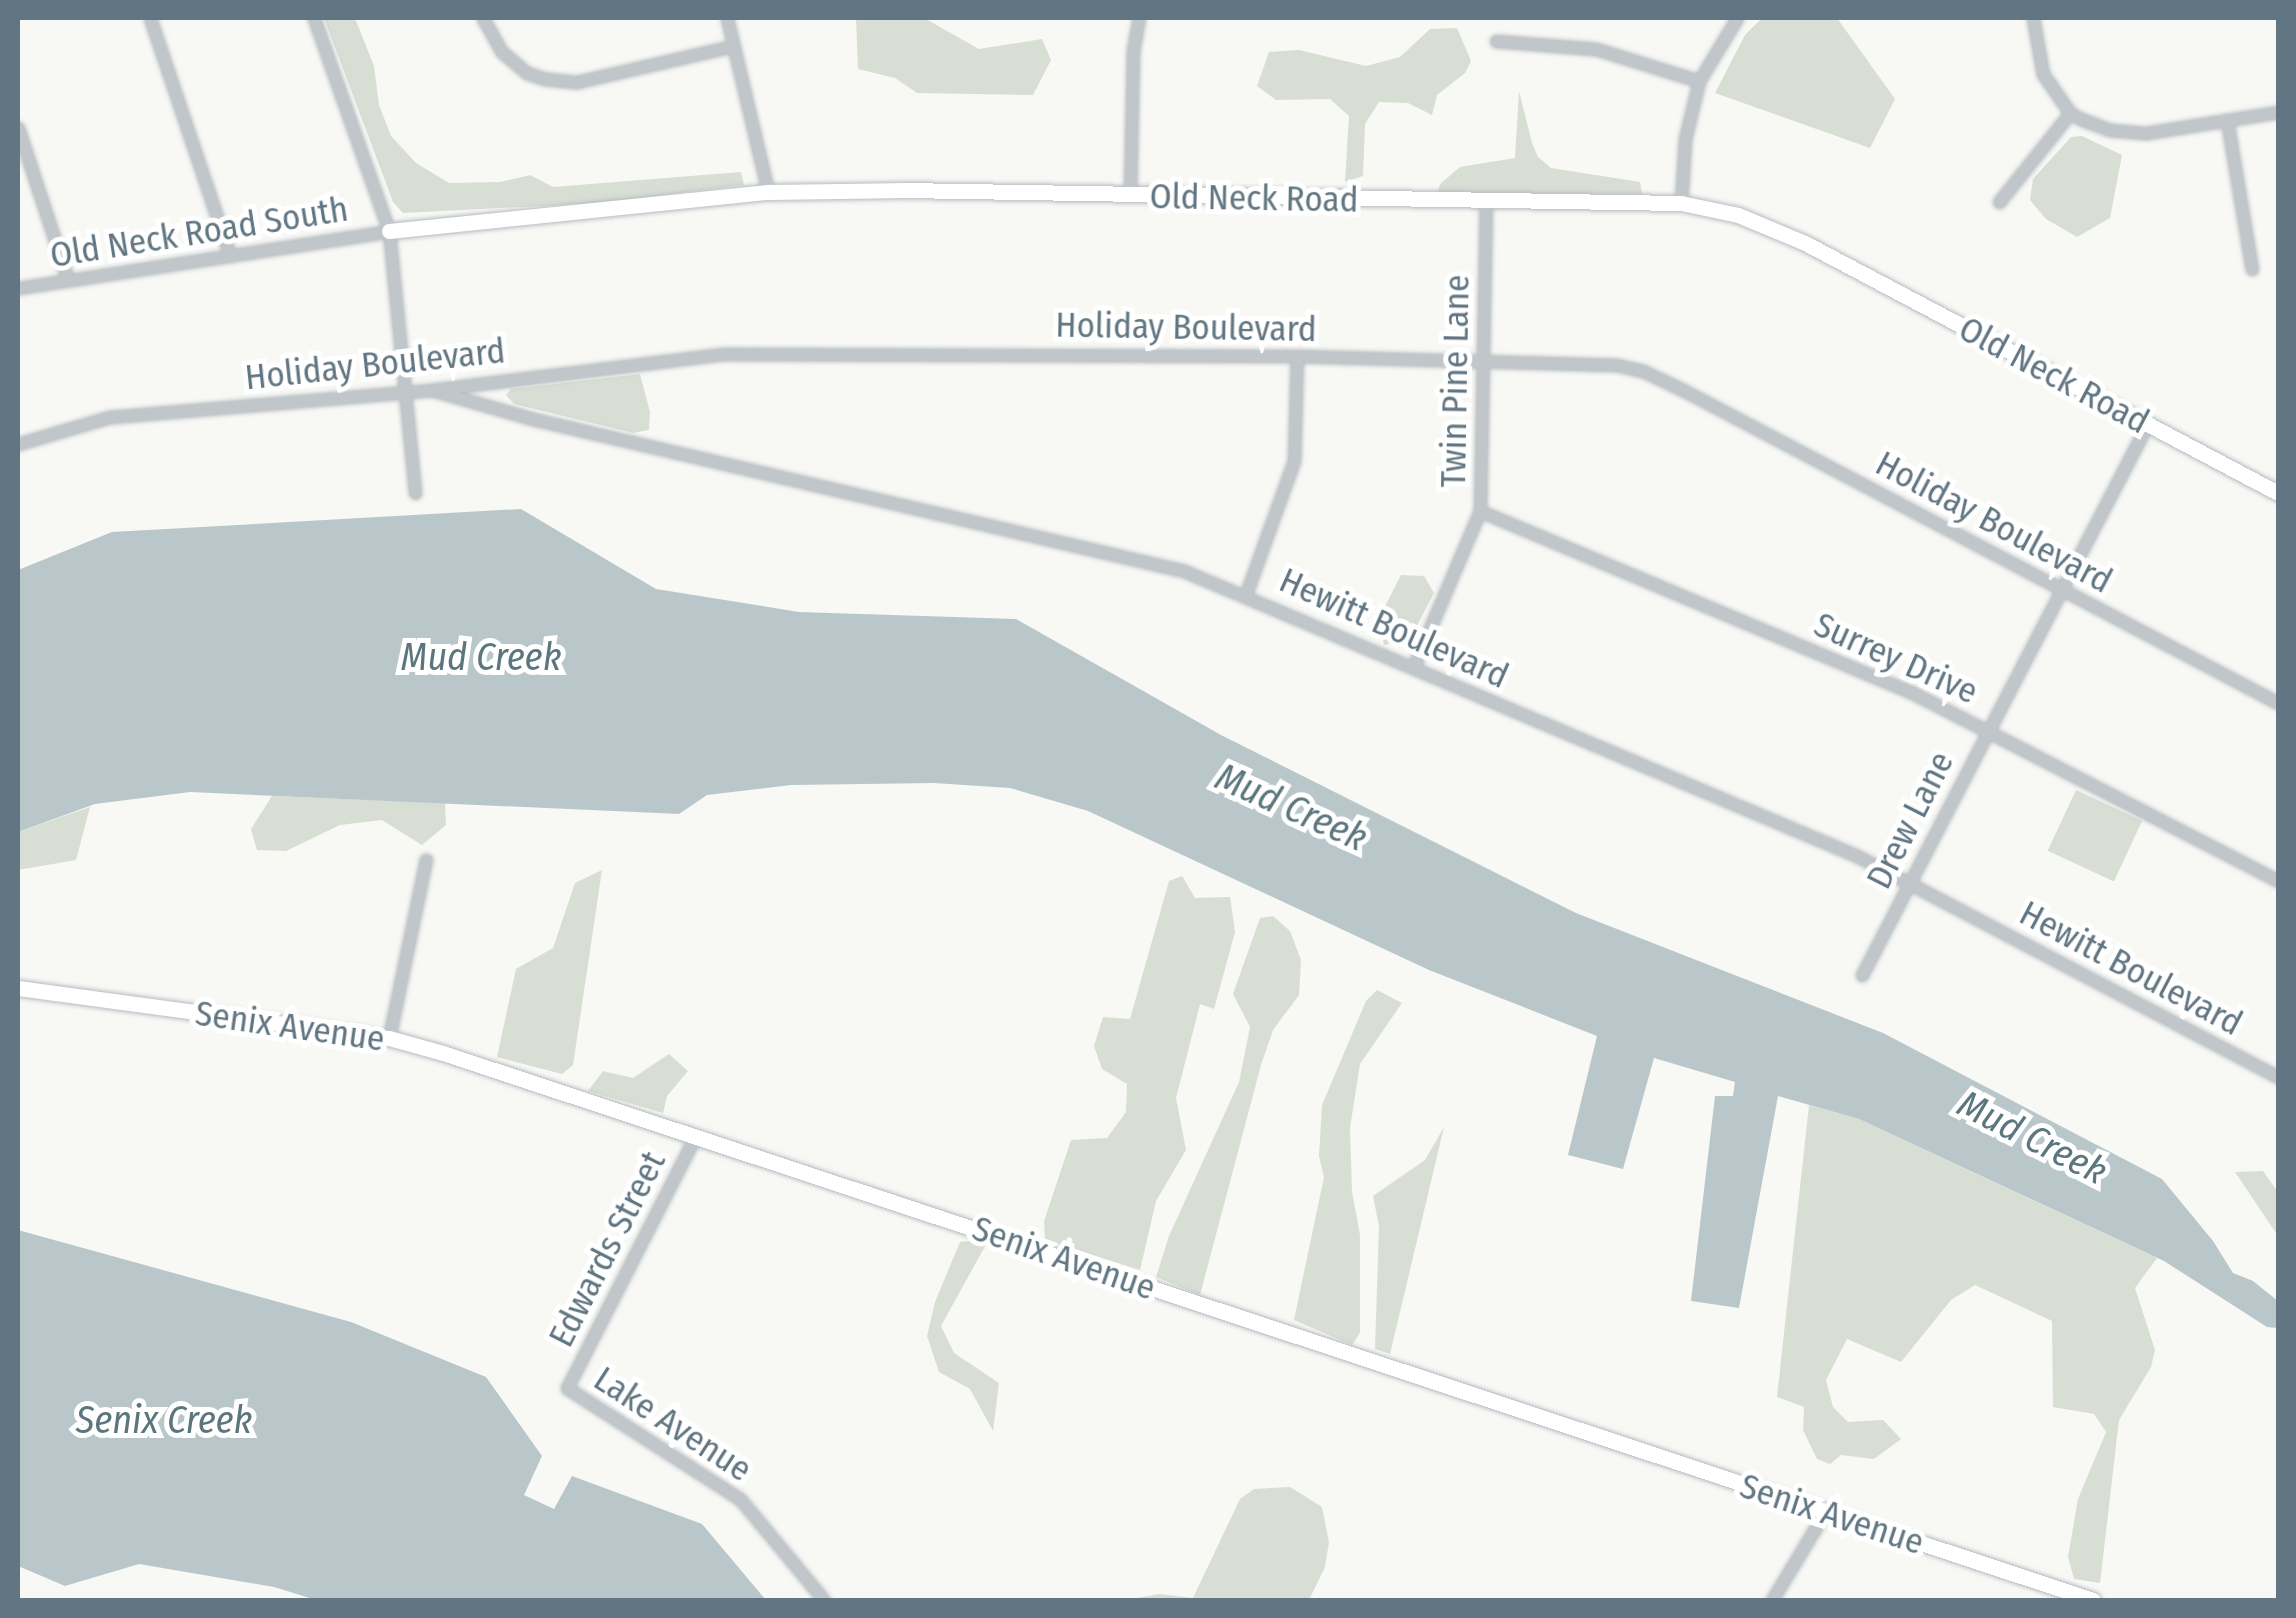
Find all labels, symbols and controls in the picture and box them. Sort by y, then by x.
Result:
street label: Old Neck Road [1149,175,1359,221]
street label: Old Neck Road South [47,188,351,276]
street label: Twin Pine Lane [1432,274,1478,488]
street label: Holiday Boulevard [1055,304,1317,350]
street label: Old Neck Road [1952,307,2156,443]
street label: Holiday Boulevard [243,329,507,399]
street label: Holiday Boulevard [1869,442,2119,602]
street label: Hewitt Boulevard [1273,559,1515,697]
street label: Surrey Drive [1808,603,1984,713]
water label: Mud Creek [401,635,561,681]
street label: Drew Lane [1858,744,1962,896]
water label: Mud Creek [1208,754,1374,862]
street label: Hewitt Boulevard [2013,892,2249,1044]
street label: Senix Avenue [193,992,387,1060]
water label: Mud Creek [1950,1081,2114,1195]
street label: Edwards Street [540,1144,674,1354]
street label: Senix Avenue [967,1207,1161,1309]
street label: Lake Avenue [586,1358,760,1490]
water label: Senix Creek [76,1398,252,1444]
street label: Senix Avenue [1735,1465,1929,1563]

